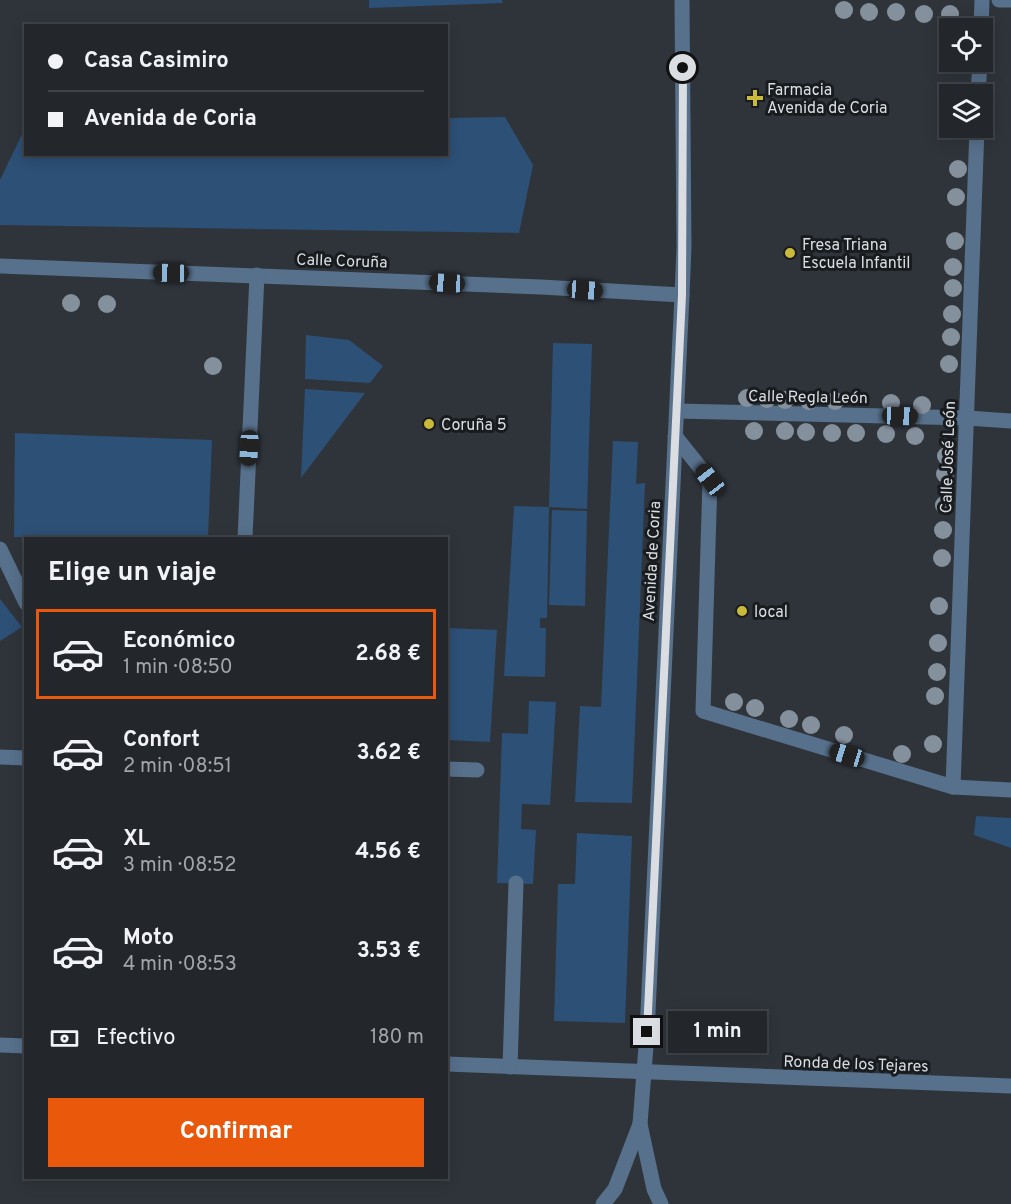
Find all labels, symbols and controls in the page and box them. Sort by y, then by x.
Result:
map controls [939,18,993,138]
button: locate [939,18,993,72]
text: Casa Casimiro [84,48,229,75]
route start [669,54,696,81]
place label: Farmacia Avenida de Coria [767,81,887,119]
button: layers [939,84,993,138]
marker: Farmacia Avenida de Coria [748,91,762,105]
text: Avenida de Coria [84,106,257,133]
place label: Fresa Triana Escuela Infantil [802,236,911,274]
marker: Fresa Triana Escuela Infantil [783,246,797,260]
street label: Calle Coruña [296,250,388,274]
car [153,264,189,282]
car [429,273,465,293]
car [566,280,604,300]
street label: Calle Regla León [748,387,868,409]
street label: Calle José León [937,400,961,514]
car [882,406,918,426]
place label: Coruña 5 [441,416,507,436]
marker: Coruña 5 [422,417,436,431]
car [239,430,259,466]
car [692,460,728,500]
street label: Avenida de Coria [640,500,666,622]
text: Elige un viaje [48,556,217,590]
place label: local [754,603,788,623]
marker: local [735,604,749,618]
icon: car [51,627,105,681]
text: Económico [123,628,236,655]
text: 2.68 € [355,641,421,668]
text: 1 min · 08:50 [123,655,233,681]
icon: car [51,726,105,780]
text: Confort [123,727,200,754]
text: 3.62 € [357,740,421,767]
car [827,741,867,769]
text: 2 min · 08:51 [123,754,232,780]
icon: car [51,825,105,879]
text: XL [123,826,150,853]
text: 4.56 € [355,839,421,866]
text: 3 min · 08:52 [123,853,237,879]
icon: car [51,924,105,978]
text: Moto [123,925,174,952]
text: 3.53 € [357,938,421,965]
text: 4 min · 08:53 [123,952,237,978]
callout: 1 min [668,1011,767,1053]
route end [633,1018,660,1045]
text: 1 min [693,1019,742,1045]
icon: cash [48,1022,81,1055]
text: Efectivo [96,1025,176,1052]
text: 180 m [370,1025,424,1051]
street label: Ronda de los Tejares [783,1052,929,1078]
button: Confirmar [48,1098,424,1167]

